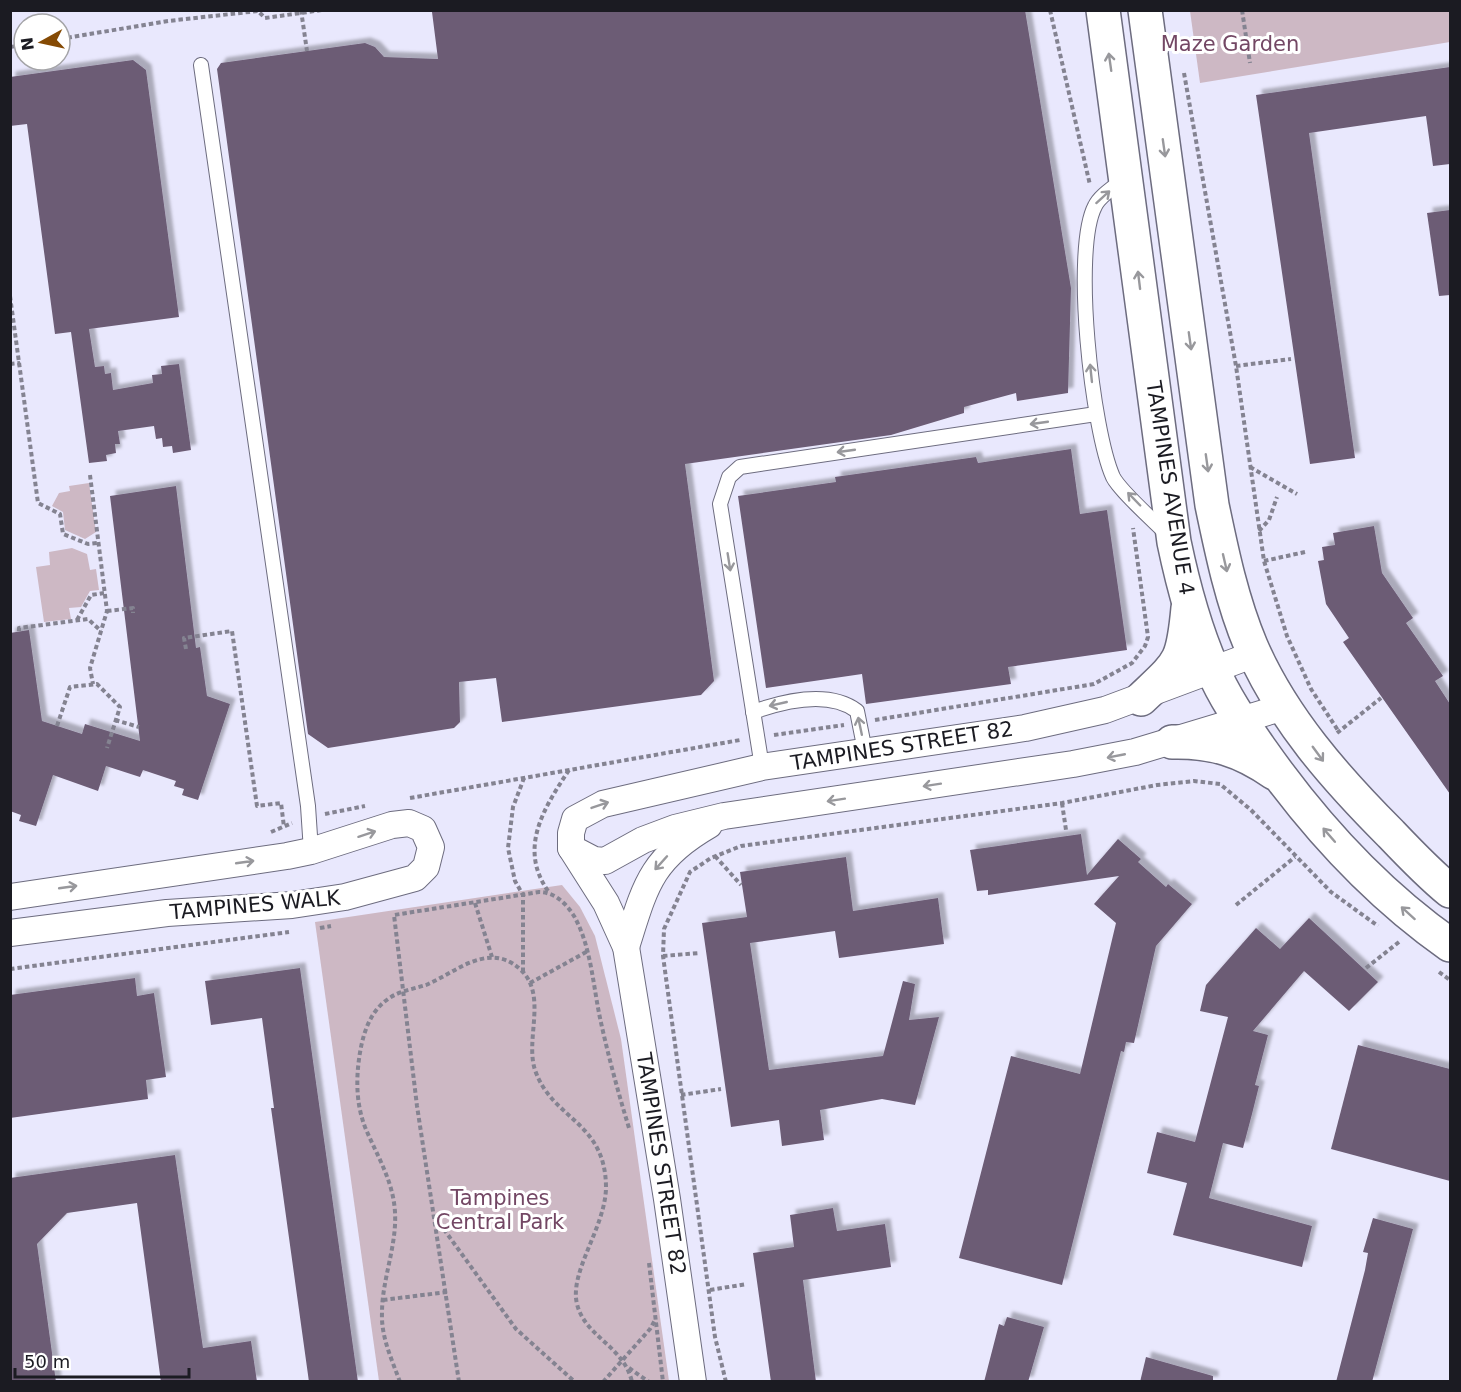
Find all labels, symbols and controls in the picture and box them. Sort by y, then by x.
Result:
north arrow [12,12,72,72]
park label: Maze Garden [1161,32,1299,56]
text: N [17,36,38,52]
one-way arrow [1104,52,1115,72]
one-way arrow [1158,137,1169,157]
one-way arrow [1095,190,1110,204]
one-way arrow [1133,270,1144,290]
one-way arrow [1185,330,1196,350]
one-way arrow [1085,364,1096,384]
street label: TAMPINES AVENUE 4 [1141,378,1199,597]
one-way arrow [1029,417,1049,428]
one-way arrow [836,446,856,457]
one-way arrow [1201,452,1212,472]
one-way arrow [1127,492,1141,507]
one-way arrow [724,552,735,571]
one-way arrow [1219,553,1231,572]
one-way arrow [769,699,788,711]
one-way arrow [854,716,865,736]
street label: TAMPINES STREET 82 [788,717,1015,776]
one-way arrow [1312,746,1324,762]
one-way arrow [1106,751,1126,762]
one-way arrow [922,780,942,791]
one-way arrow [826,794,846,805]
one-way arrow [590,799,609,810]
one-way arrow [357,827,376,838]
one-way arrow [1323,827,1336,843]
one-way arrow [654,855,668,870]
one-way arrow [234,857,254,868]
one-way arrow [58,882,78,893]
street label: TAMPINES WALK [168,885,342,924]
one-way arrow [1401,906,1416,920]
street label: TAMPINES STREET 82 [631,1050,690,1277]
park label: Tampines Central Park [436,1186,565,1234]
scale bar [15,1341,189,1379]
text: 50 m [24,1351,70,1372]

